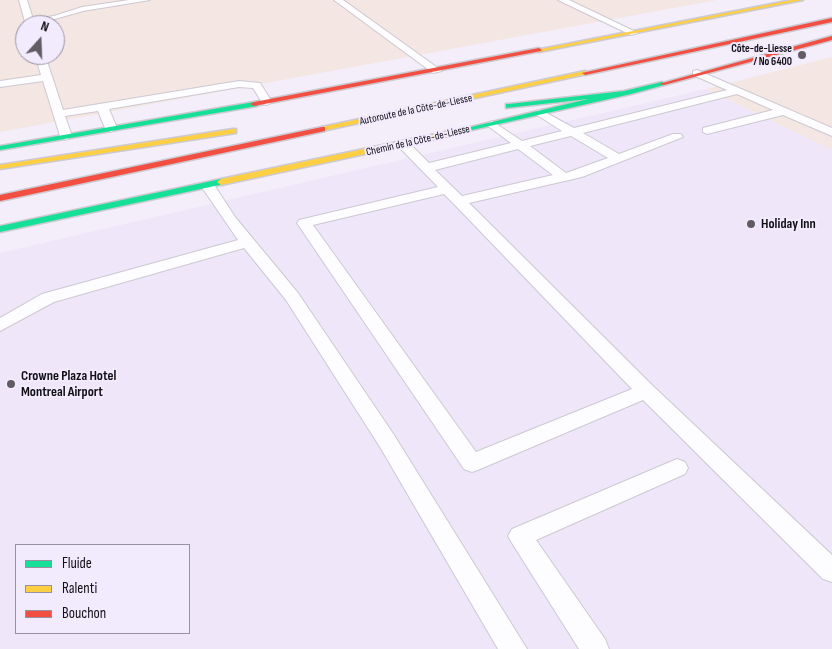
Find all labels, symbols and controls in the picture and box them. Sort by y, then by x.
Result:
north arrow [15,15,65,65]
text: N [39,17,51,36]
place label: Côte-de-Liesse / No 6400 [731,42,792,68]
marker: Côte-de-Liesse / No 6400 [796,49,808,61]
street label: Autoroute de la Côte-de-Liesse [358,92,474,128]
street label: Chemin de la Côte-de-Liesse [365,123,471,159]
place label: Holiday Inn [761,216,816,232]
marker: Holiday Inn [745,218,757,230]
place label: Crowne Plaza Hotel Montreal Airport [21,368,116,401]
marker: Crowne Plaza Hotel Montreal Airport [5,378,17,390]
legend [15,544,190,634]
text: Fluide [62,554,92,573]
text: Ralenti [62,579,97,598]
text: Bouchon [62,604,106,623]

